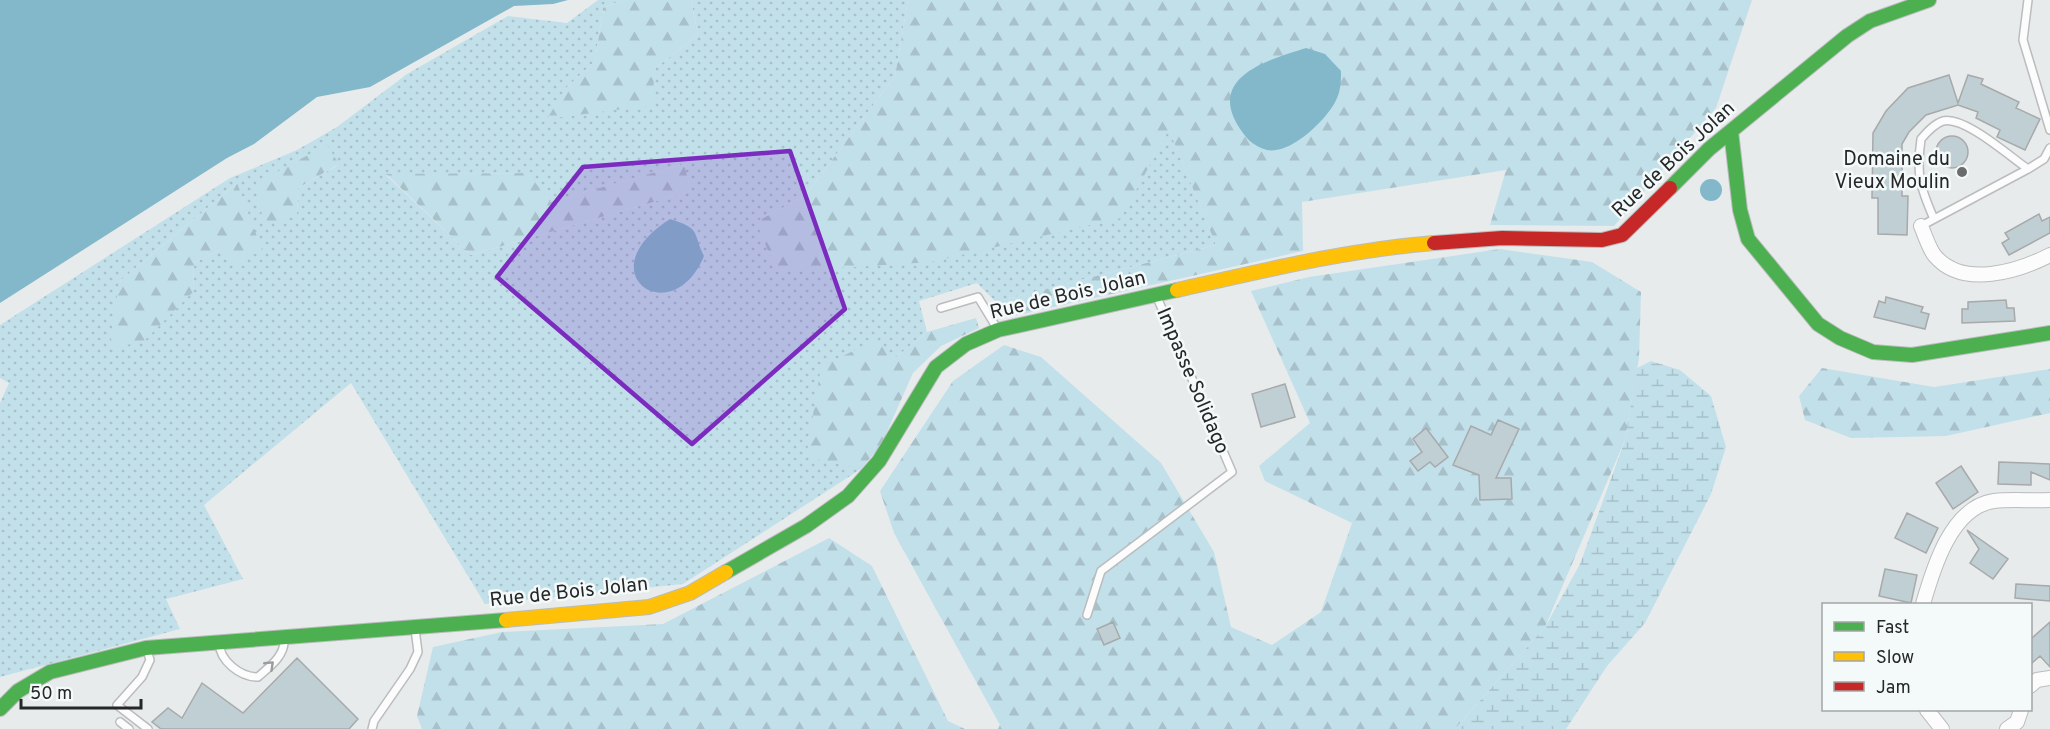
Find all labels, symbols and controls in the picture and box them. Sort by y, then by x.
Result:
street label: Rue de Bois Jolan [1607,96,1741,224]
place label: Domaine du Vieux Moulin [1835,147,1950,196]
marker: Domaine du Vieux Moulin [1955,165,1969,179]
street label: Rue de Bois Jolan [987,265,1149,327]
street label: Impasse Solidago [1149,304,1235,458]
street label: Rue de Bois Jolan [488,572,650,614]
legend [1822,603,2032,711]
text: Fast [1876,617,1909,640]
text: Slow [1876,647,1914,670]
one-way arrow [263,662,274,673]
scale bar [21,672,141,710]
text: Jam [1876,677,1911,700]
text: 50 m [30,683,72,706]

